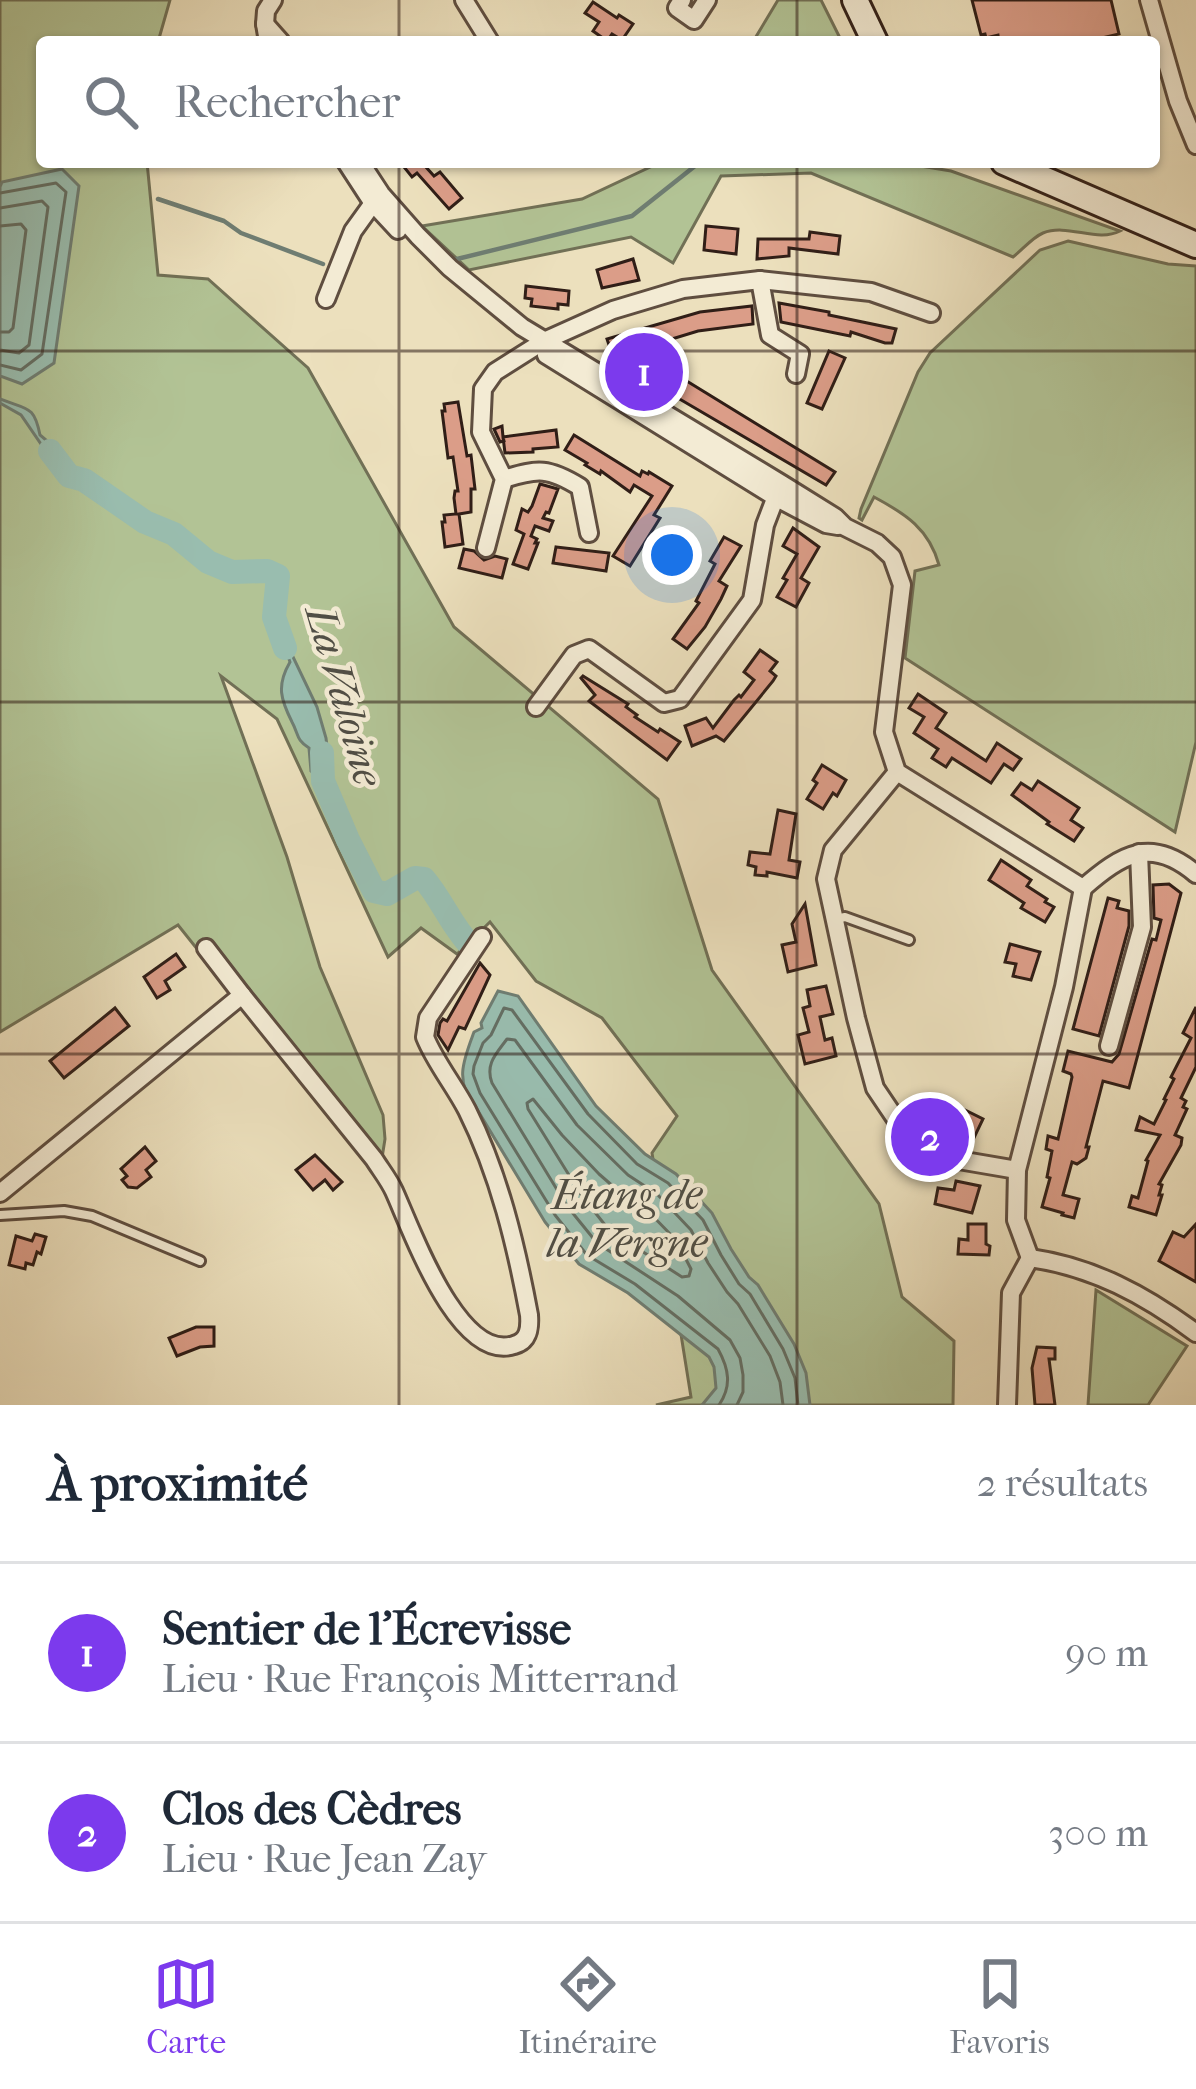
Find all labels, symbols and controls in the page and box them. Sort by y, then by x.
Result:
search box [36,36,1160,168]
icon: search [78,69,144,135]
text: Rechercher [174,76,400,129]
pin: 1 [605,327,683,417]
your location [642,525,702,585]
water label: La Valoine [294,597,393,793]
pin: 2 [891,1092,969,1182]
water label: Étang de la Vergne [546,1170,708,1268]
text: À proximité [48,1453,308,1513]
text: 2 résultats [977,1460,1148,1506]
text: Sentier de l'Écrevisse [162,1603,571,1656]
text: 1 [80,1630,94,1676]
text: 90 m [1065,1630,1148,1676]
text: Lieu · Rue François Mitterrand [162,1656,678,1702]
text: Clos des Cèdres [162,1783,461,1836]
text: 2 [77,1810,97,1856]
text: 300 m [1048,1810,1148,1856]
text: Lieu · Rue Jean Zay [162,1836,487,1882]
tab: Carte [146,1951,226,2062]
tab: Itinéraire [518,1951,657,2062]
tab: Favoris [949,1951,1050,2062]

